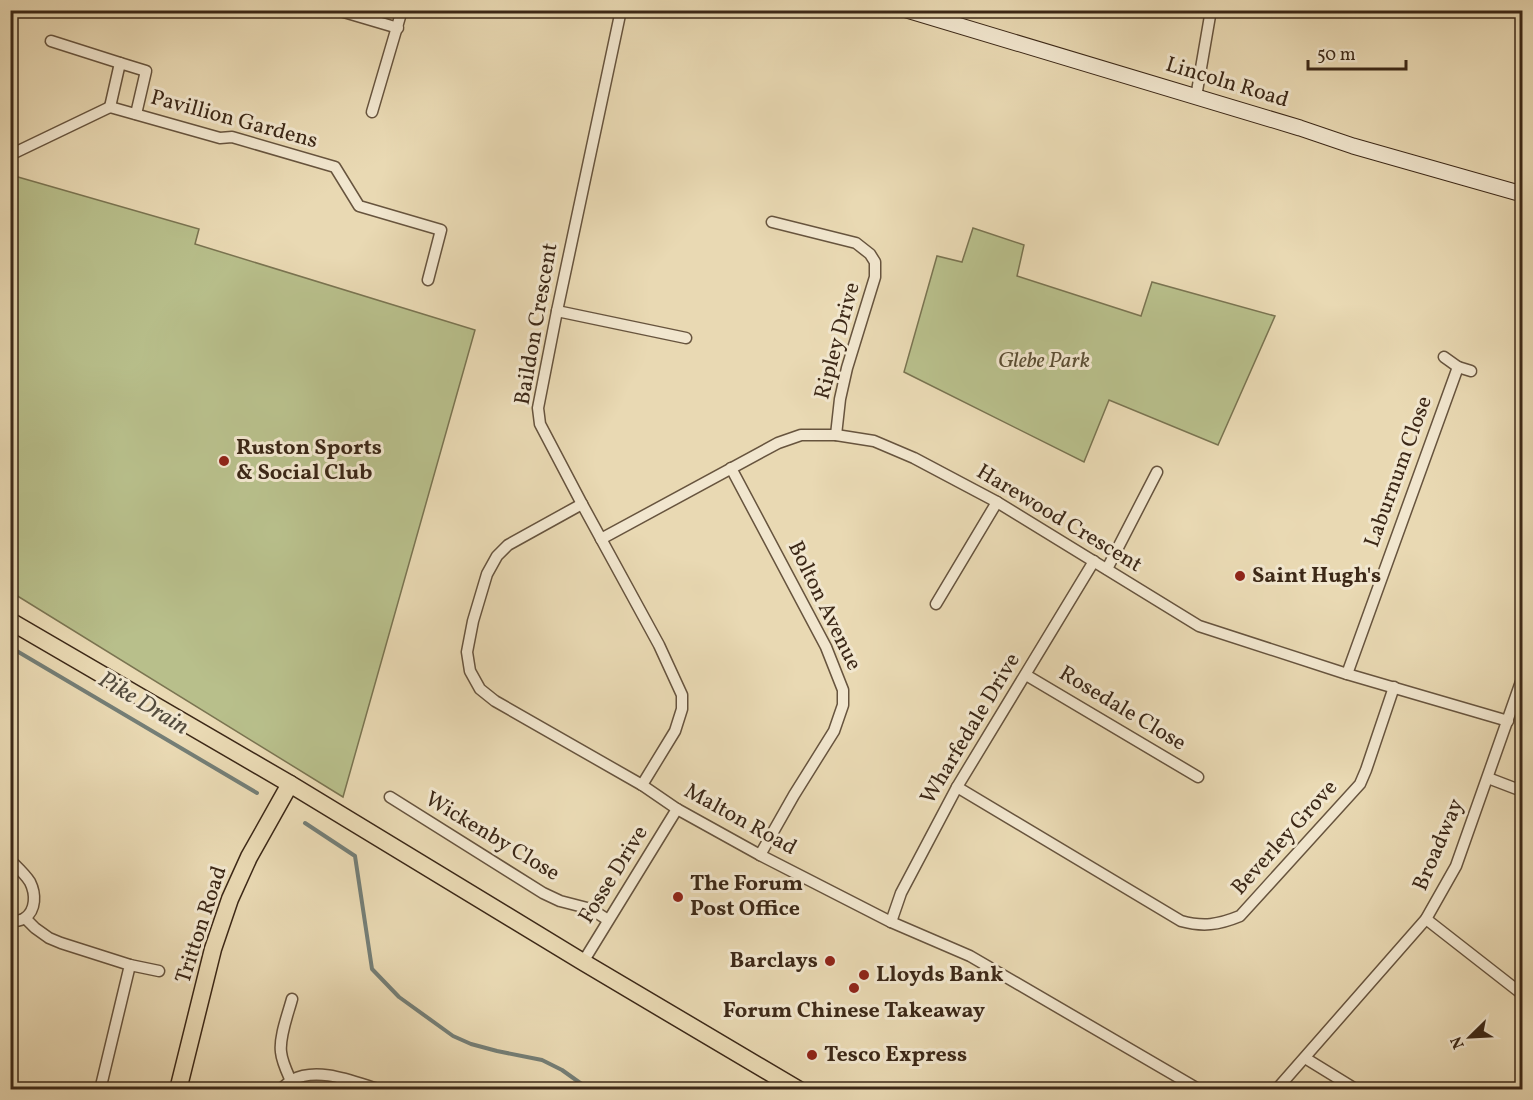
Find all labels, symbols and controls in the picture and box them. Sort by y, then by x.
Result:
scale bar [1308,33,1406,71]
text: 50 m [1317,43,1356,68]
street label: Lincoln Road [1162,50,1292,116]
street label: Pavillion Gardens [147,83,321,157]
street label: Baildon Crescent [507,240,567,407]
street label: Ripley Drive [807,279,869,403]
park label: Glebe Park [998,346,1090,377]
street label: Laburnum Close [1357,392,1441,552]
place label: Ruston Sports & Social Club [236,433,382,489]
marker: Ruston Sports & Social Club [217,454,231,468]
street label: Harewood Crescent [970,457,1148,581]
street label: Bolton Avenue [779,536,869,676]
place label: Saint Hugh's [1252,561,1381,592]
marker: Saint Hugh's [1233,569,1247,583]
street label: Wharfedale Drive [914,647,1028,811]
street label: Rosedale Close [1053,659,1191,759]
water label: Pike Drain [91,664,195,744]
street label: Beverley Grove [1225,773,1345,903]
street label: Malton Road [678,776,802,864]
street label: Wickenby Close [419,784,565,890]
street label: Broadway [1406,794,1472,896]
street label: Fosse Drive [572,820,656,930]
street label: Tritton Road [168,862,236,988]
place label: The Forum Post Office [690,869,803,925]
marker: The Forum Post Office [671,890,685,904]
place label: Barclays [729,946,818,977]
marker: Barclays [823,954,837,968]
place label: Lloyds Bank [876,960,1004,991]
marker: Lloyds Bank [857,968,871,982]
marker: Forum Chinese Takeaway [847,981,861,995]
place label: Forum Chinese Takeaway [723,996,986,1027]
north arrow [1440,1007,1500,1067]
text: N [1446,1032,1471,1052]
place label: Tesco Express [824,1040,967,1071]
marker: Tesco Express [805,1048,819,1062]

